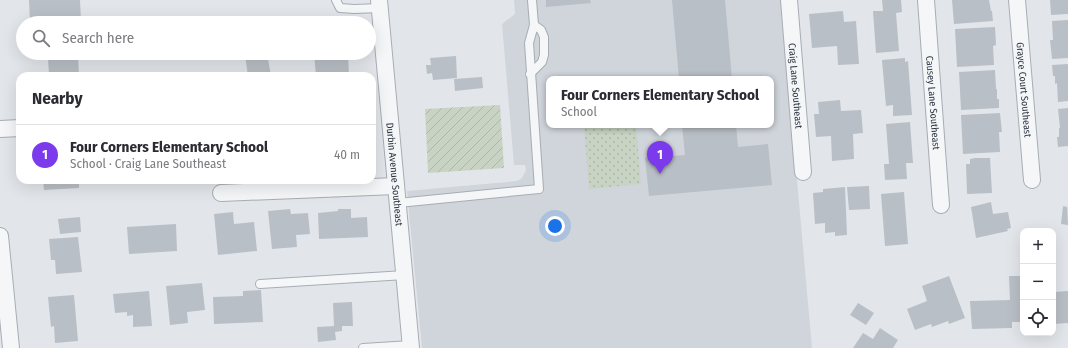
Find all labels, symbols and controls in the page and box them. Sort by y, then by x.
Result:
search box [16,16,376,60]
icon: search [30,27,52,49]
text: Search here [62,29,134,47]
street label: Grayce Court Southeast [1014,42,1033,138]
street label: Craig Lane Southeast [786,43,804,130]
street label: Causey Lane Southeast [923,55,942,151]
popup [546,76,774,128]
text: Four Corners Elementary School [561,86,759,104]
text: Nearby [32,88,83,109]
text: School [561,104,597,119]
street label: Durbin Avenue Southeast [383,122,405,227]
text: Four Corners Elementary School [70,138,268,156]
pin: 1 [647,141,673,174]
text: 1 [42,147,48,162]
text: 40 m [334,147,360,162]
text: School · Craig Lane Southeast [70,156,226,171]
your location [545,216,565,236]
map controls [1020,228,1056,336]
button: + [1020,228,1056,264]
button: − [1020,264,1056,300]
button: locate [1020,300,1056,336]

